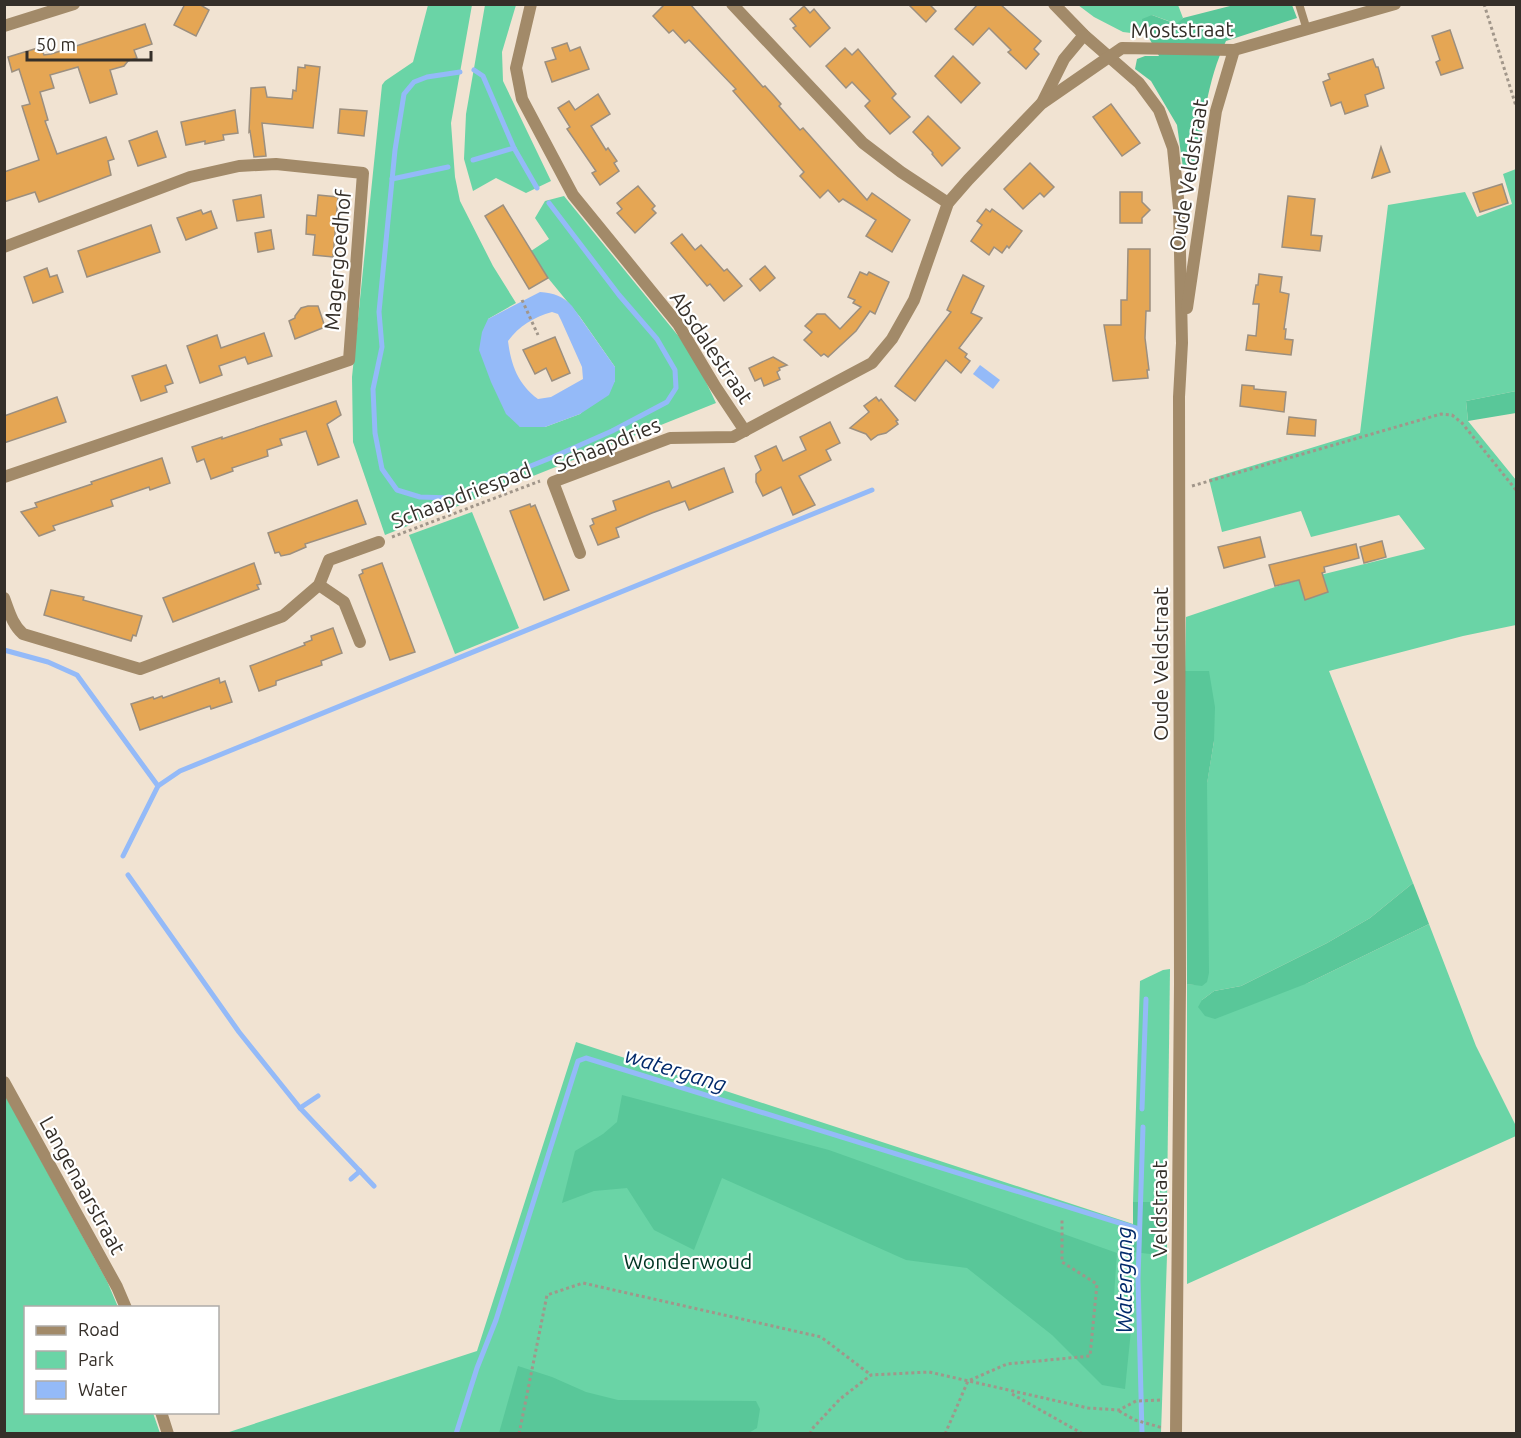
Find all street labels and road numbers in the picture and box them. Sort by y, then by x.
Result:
street label: Moststraat [1130,16,1234,42]
street label: Oude Veldstraat [1164,97,1212,253]
street label: Magergoedhof [319,188,355,331]
street label: Absdalestraat [666,286,758,408]
street label: Schaapdries [550,412,664,476]
street label: Schaapdriespad [388,457,534,533]
street label: Oude Veldstraat [1148,587,1172,741]
street label: Langenaarstraat [35,1112,131,1258]
street label: Veldstraat [1147,1160,1171,1258]

